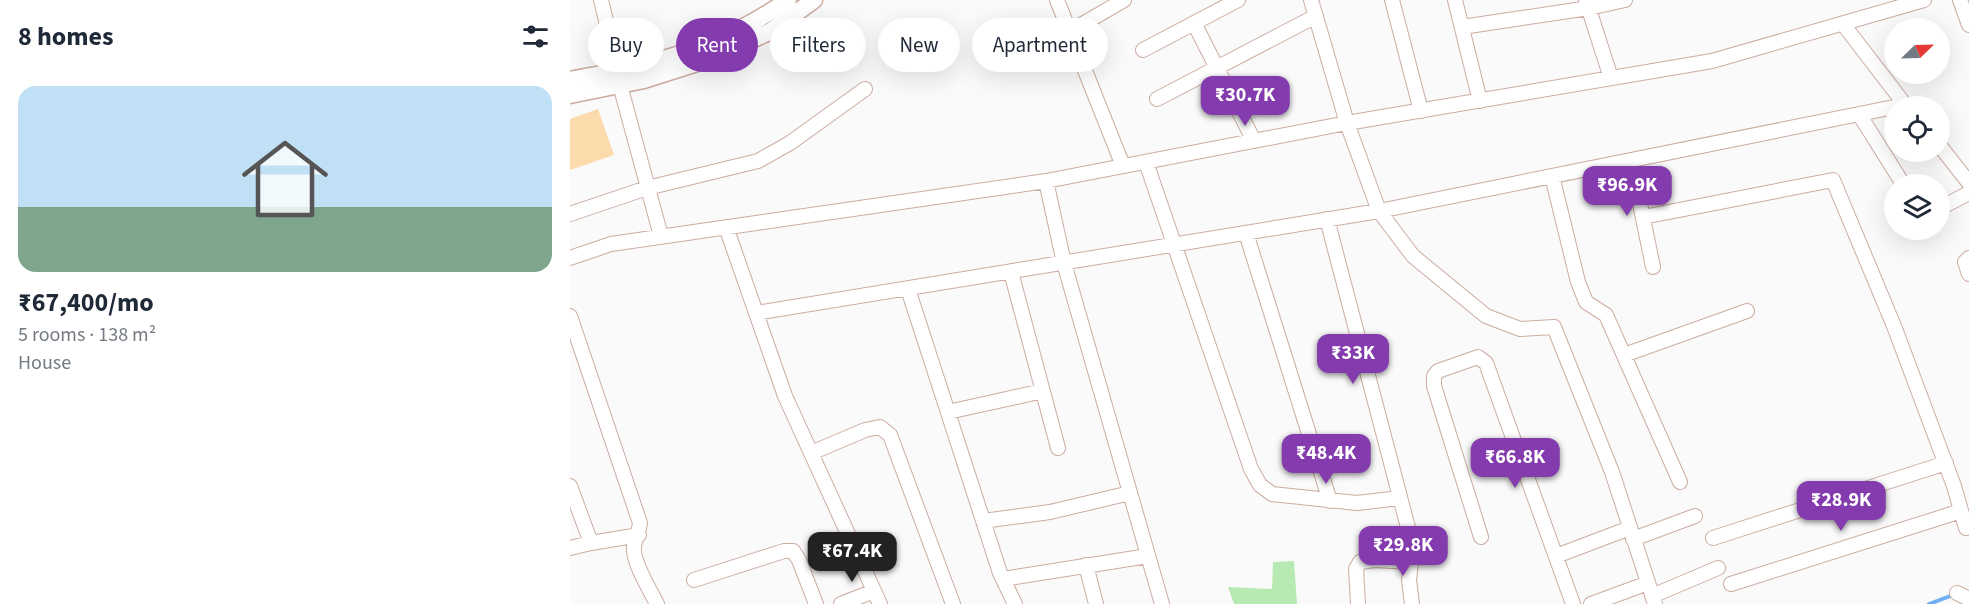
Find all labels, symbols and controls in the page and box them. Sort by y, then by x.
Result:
text: 8 homes [18,18,113,55]
chip: Buy [588,18,664,72]
chip: Rent [676,18,758,72]
chip: Filters [770,18,866,72]
chip: New [878,18,960,72]
chip: Apartment [972,18,1108,72]
north arrow [1884,18,1950,84]
map controls [1884,18,1950,240]
icon: filters [519,20,552,53]
pin: ₹30.7K [1196,76,1294,127]
text: ₹30.7K [1215,81,1275,109]
button: locate [1884,96,1950,162]
icon: home [231,125,339,233]
pin: ₹96.9K [1578,166,1676,217]
text: ₹96.9K [1597,171,1657,199]
button: layers [1884,174,1950,240]
text: ₹67,400/mo [18,284,154,321]
text: 5 rooms · 138 m² [18,321,156,349]
pin: ₹33K [1317,334,1389,385]
text: ₹33K [1331,339,1375,367]
text: House [18,349,71,377]
pin: ₹48.4K [1277,434,1375,485]
pin: ₹66.8K [1466,438,1564,489]
text: ₹48.4K [1296,439,1356,467]
text: ₹66.8K [1485,443,1545,471]
pin: ₹28.9K [1792,481,1890,532]
text: ₹28.9K [1811,486,1871,514]
pin: ₹29.8K [1354,526,1452,577]
text: ₹29.8K [1373,531,1433,559]
pin: ₹67.4K [803,532,901,583]
text: ₹67.4K [822,537,882,565]

